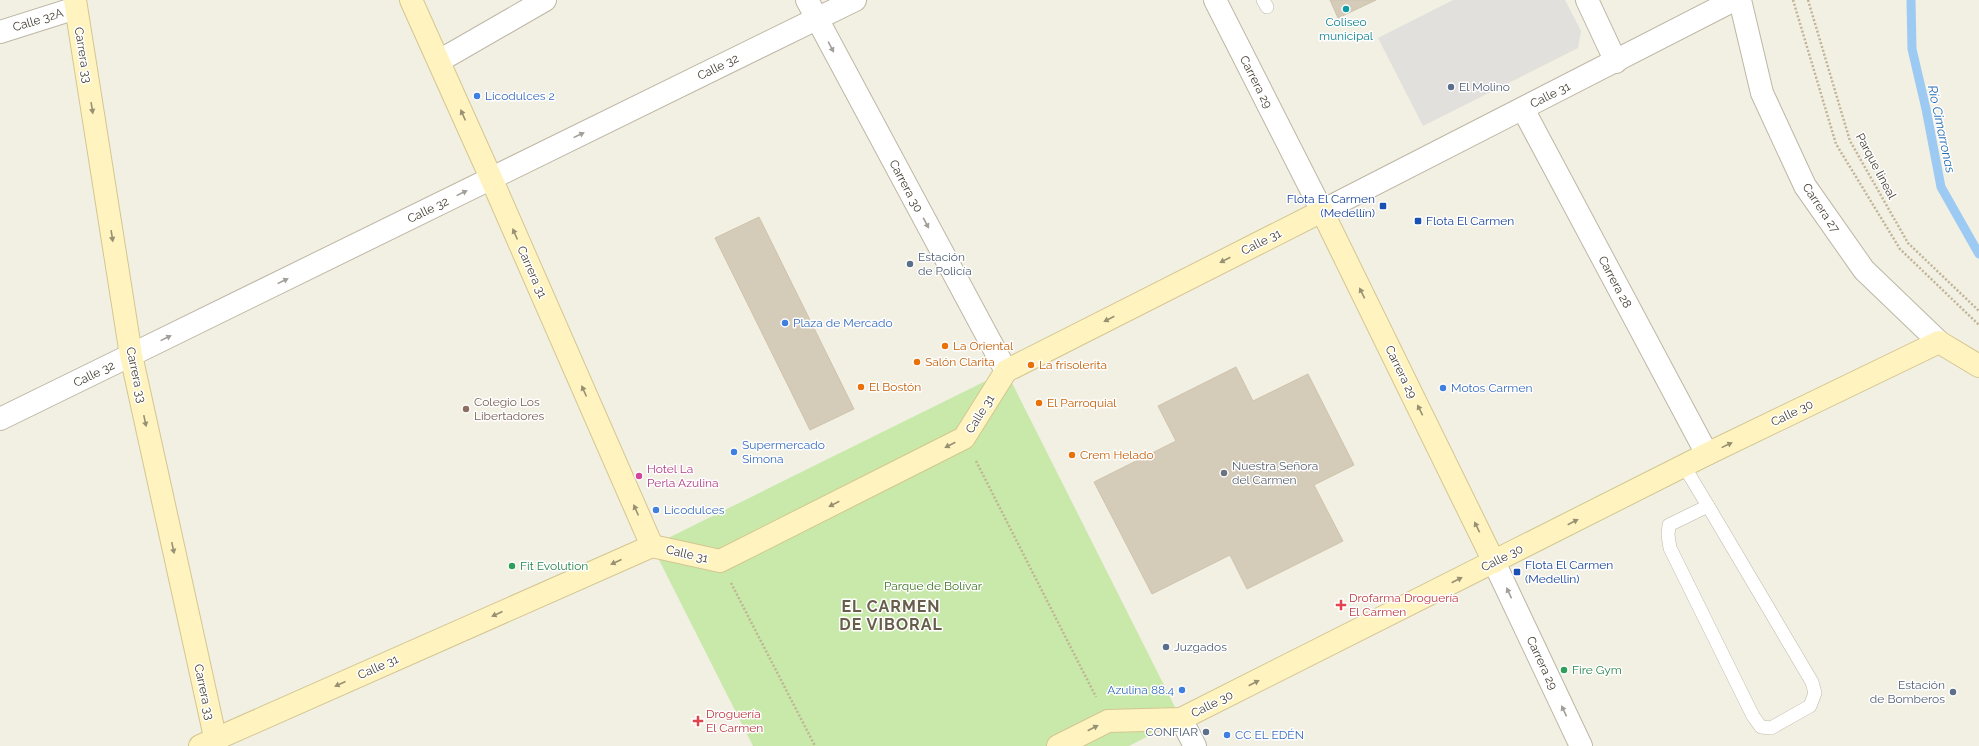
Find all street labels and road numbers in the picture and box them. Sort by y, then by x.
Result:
street label: Calle 32A [11,6,65,34]
street label: Carrera 33 [72,26,94,84]
street label: Calle 32 [695,51,741,83]
street label: Carrera 29 [1237,53,1275,111]
street label: Calle 31 [1528,79,1572,111]
street label: Parque lineal [1853,131,1900,202]
street label: Carrera 30 [886,157,926,215]
street label: Carrera 27 [1799,181,1843,236]
street label: Calle 32 [405,194,451,226]
street label: Calle 31 [1239,226,1283,258]
street label: Carrera 31 [514,244,550,300]
street label: Carrera 28 [1595,253,1635,311]
street label: Carrera 29 [1382,343,1420,401]
street label: Carrera 33 [123,346,149,404]
street label: Calle 32 [71,358,117,390]
street label: Calle 31 [963,392,997,436]
street label: Calle 30 [1769,397,1815,429]
street label: Calle 31 [664,542,710,566]
street label: Calle 30 [1479,542,1525,574]
street label: Carrera 29 [1524,634,1560,692]
street label: Calle 31 [356,652,400,682]
street label: Carrera 33 [191,663,217,721]
street label: Calle 30 [1189,688,1235,720]

